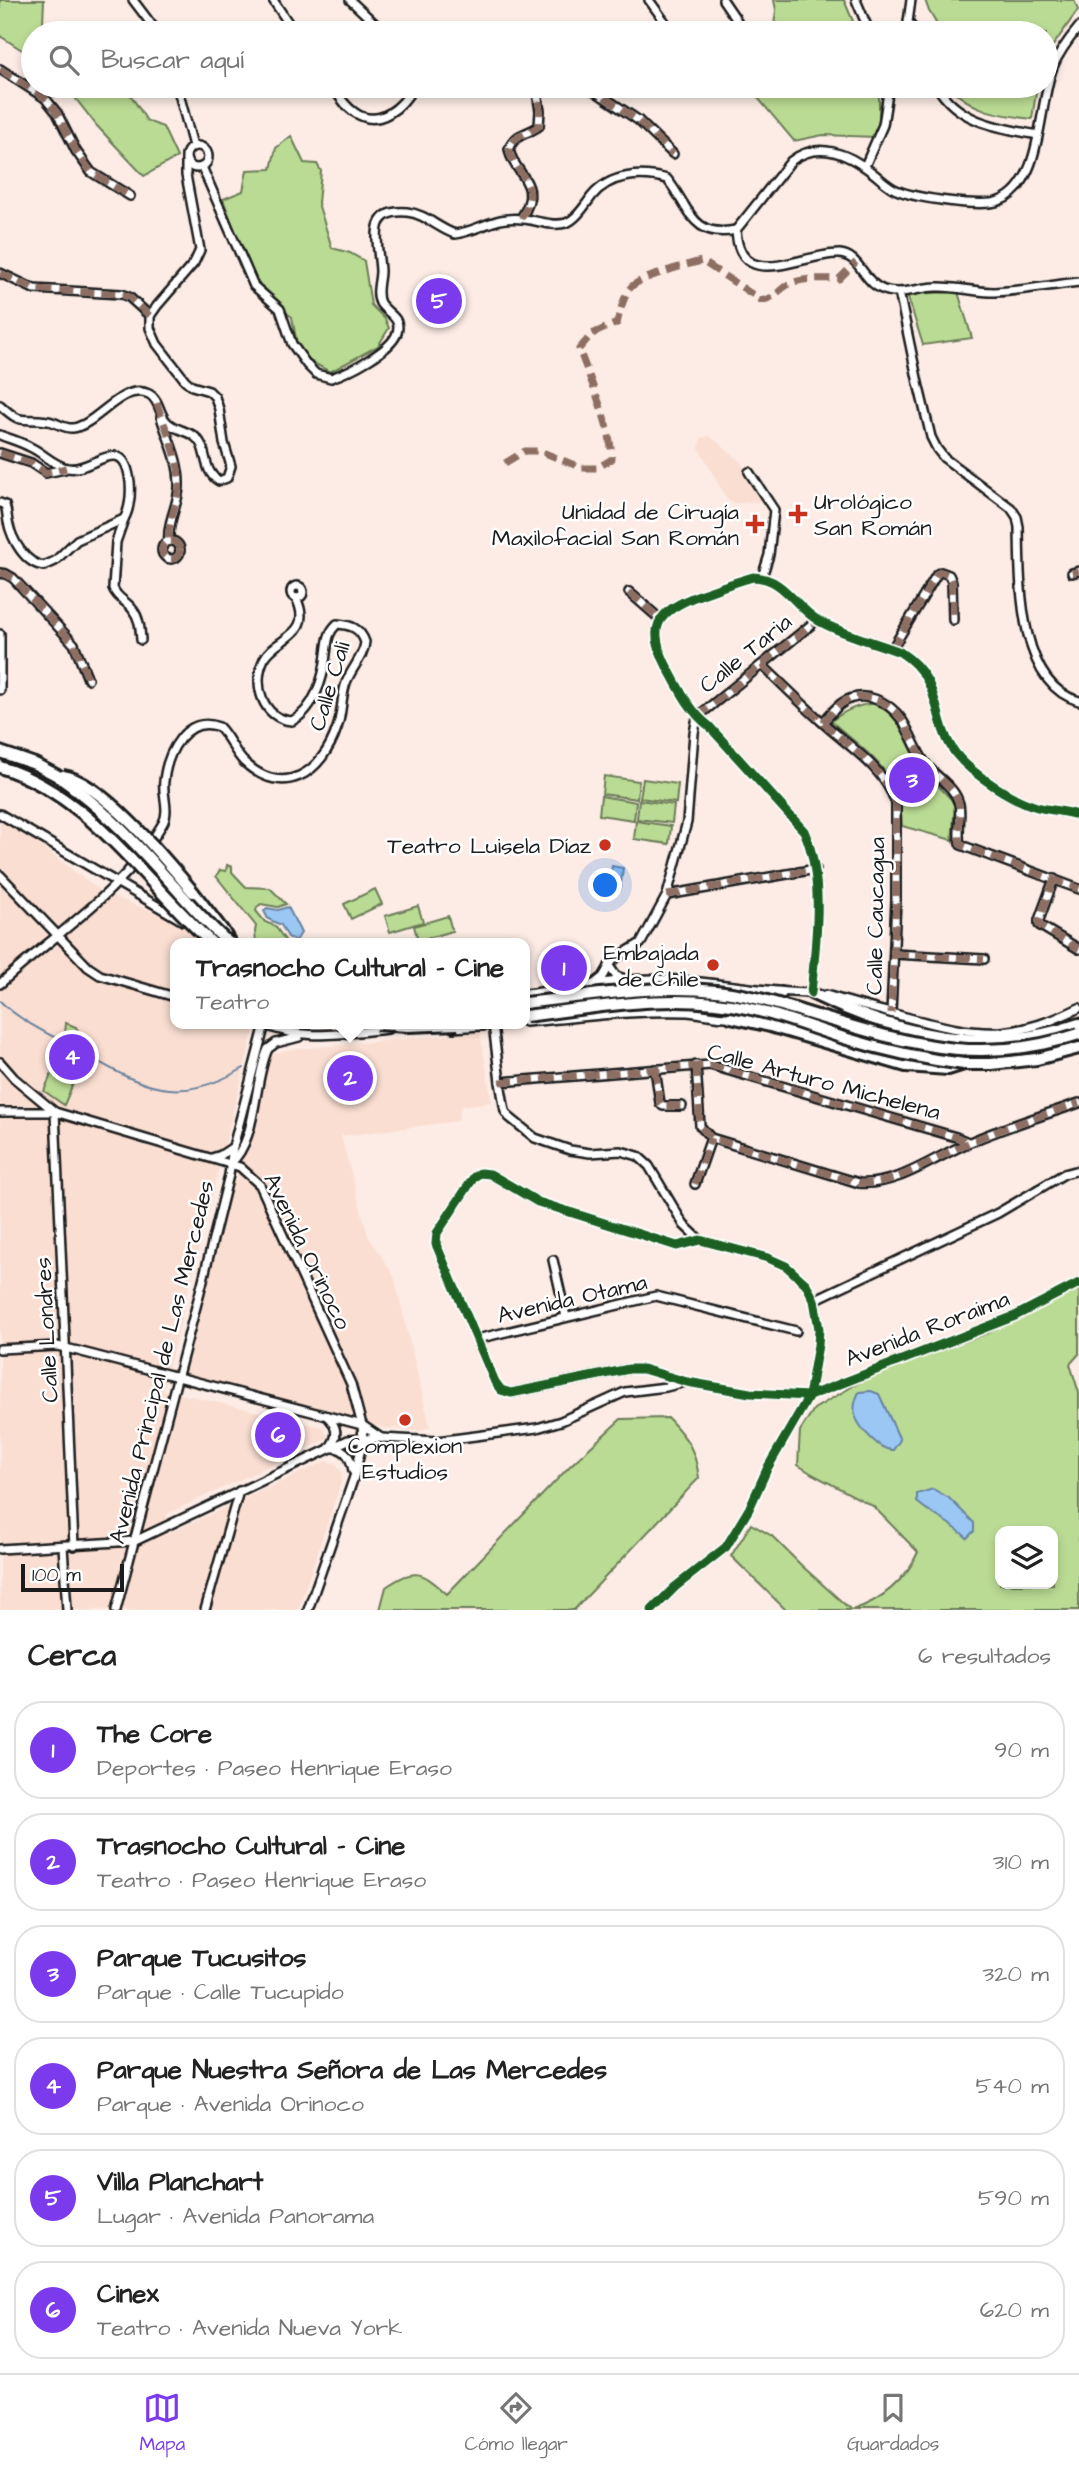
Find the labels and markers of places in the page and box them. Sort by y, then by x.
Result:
pin: 5 [416,275,462,327]
place label: Urológico San Román [814,486,932,544]
place label: Unidad de Cirugía Maxilofacial San Román [492,496,739,554]
marker: Urológico San Román [788,504,808,524]
marker: Unidad de Cirugía Maxilofacial San Román [745,514,765,534]
pin: 3 [889,754,935,806]
place label: Teatro Luisela Díaz [387,830,592,862]
marker: Teatro Luisela Díaz [597,837,613,853]
place label: Embajada de Chile [604,937,699,995]
pin: 1 [541,942,587,994]
marker: Embajada de Chile [705,957,721,973]
pin: 4 [49,1031,95,1083]
pin: 2 [327,1052,373,1104]
pin: 6 [255,1409,301,1461]
marker: Complexion Estudios [397,1412,413,1428]
place label: Complexion Estudios [348,1430,462,1488]

